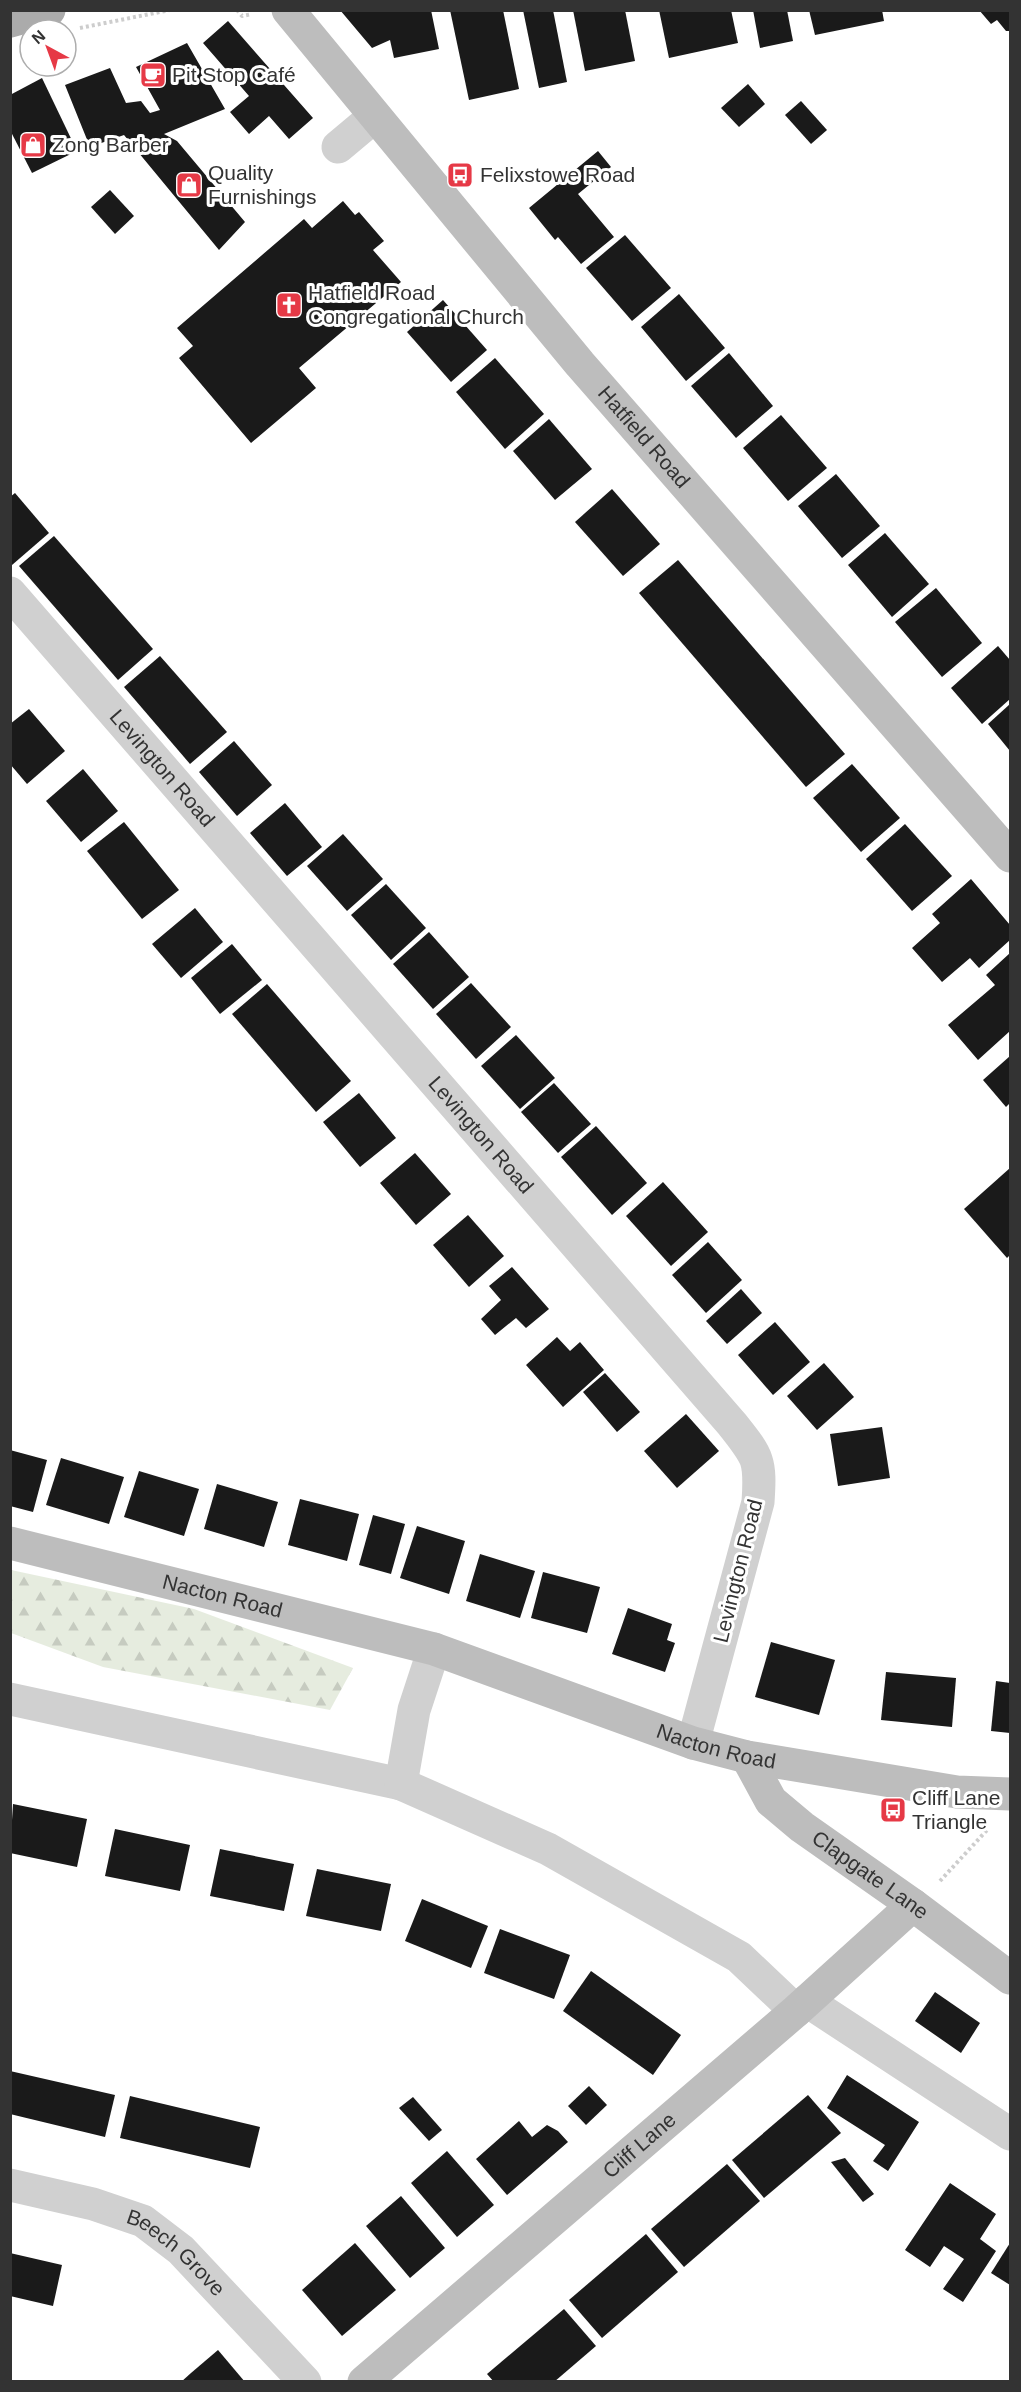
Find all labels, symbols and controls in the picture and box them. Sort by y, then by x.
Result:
north arrow [18,18,78,78]
text: N [29,27,48,47]
cafe icon: Pit Stop Café [138,60,168,90]
place label: Pit Stop Café [172,63,296,86]
shop icon: Zong Barber [18,130,48,160]
place label: Zong Barber [52,133,169,156]
bus stop icon: Felixstowe Road [445,160,475,190]
place label: Quality Furnishings [208,161,317,208]
place label: Felixstowe Road [480,163,635,186]
shop icon: Quality Furnishings [174,170,204,200]
place label: Hatfield Road Congregational Church [308,281,524,328]
church icon: Hatfield Road Congregational Church [274,290,304,320]
street label: Hatfield Road [594,381,695,492]
street label: Levington Road [106,705,219,831]
street label: Levington Road [424,1072,538,1198]
street label: Levington Road [709,1497,766,1645]
street label: Nacton Road [160,1570,285,1622]
street label: Nacton Road [654,1719,778,1773]
place label: Cliff Lane Triangle [912,1786,1000,1833]
bus stop icon: Cliff Lane Triangle [878,1795,908,1825]
street label: Clapgate Lane [808,1826,933,1923]
street label: Cliff Lane [598,2108,680,2183]
street label: Beech Grove [124,2204,230,2300]

